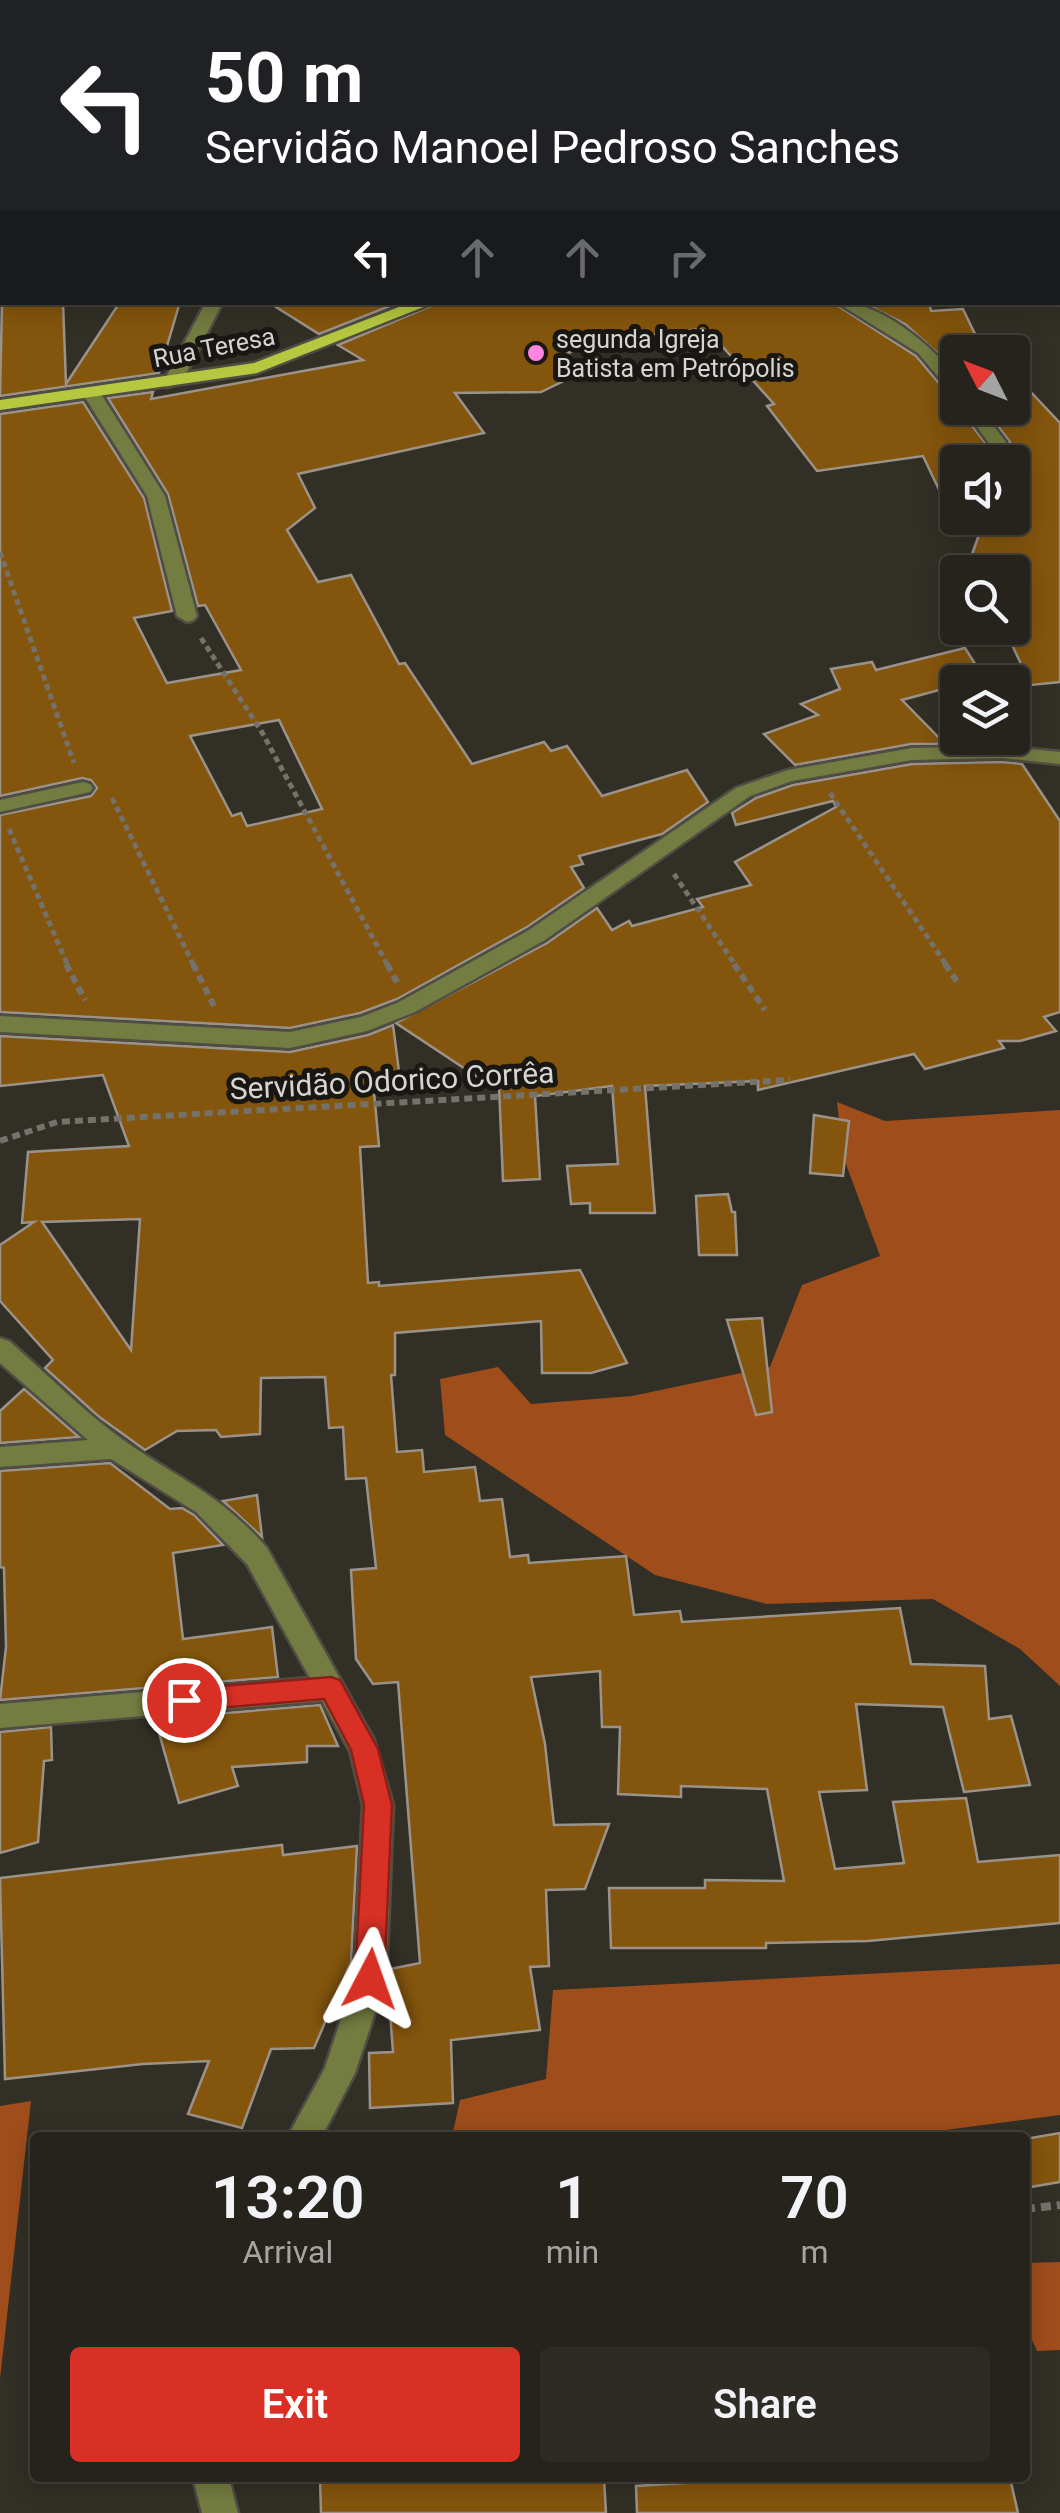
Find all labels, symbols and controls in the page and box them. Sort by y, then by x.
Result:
text: 50 m [205,37,363,119]
icon: left [40,40,170,170]
text: Servidão Manoel Pedroso Sanches [205,121,900,174]
icon: left [345,230,400,285]
icon: ahead [450,230,505,285]
icon: ahead [555,230,610,285]
icon: right [660,230,715,285]
street label: Rua Teresa [151,321,277,374]
place label: segunda Igreja Batista em Petrópolis [556,325,795,383]
north arrow [940,335,1030,425]
map controls [940,335,1030,755]
marker: segunda Igreja Batista em Petrópolis [525,342,547,364]
button: sound [940,445,1030,535]
button: search [940,555,1030,645]
button: layers [940,665,1030,755]
street label: Servidão Odorico Corrêa [229,1055,555,1106]
pin [142,1658,227,1743]
icon: arrive [157,1673,212,1728]
position arrow [318,1927,422,2031]
text: 13:20 [211,2162,365,2233]
text: 1 [555,2162,590,2233]
text: 70 [780,2162,849,2233]
text: Arrival [242,2233,333,2271]
text: min [546,2233,599,2271]
text: m [801,2233,829,2271]
button: Exit [70,2347,520,2462]
button: Share [540,2347,990,2462]

